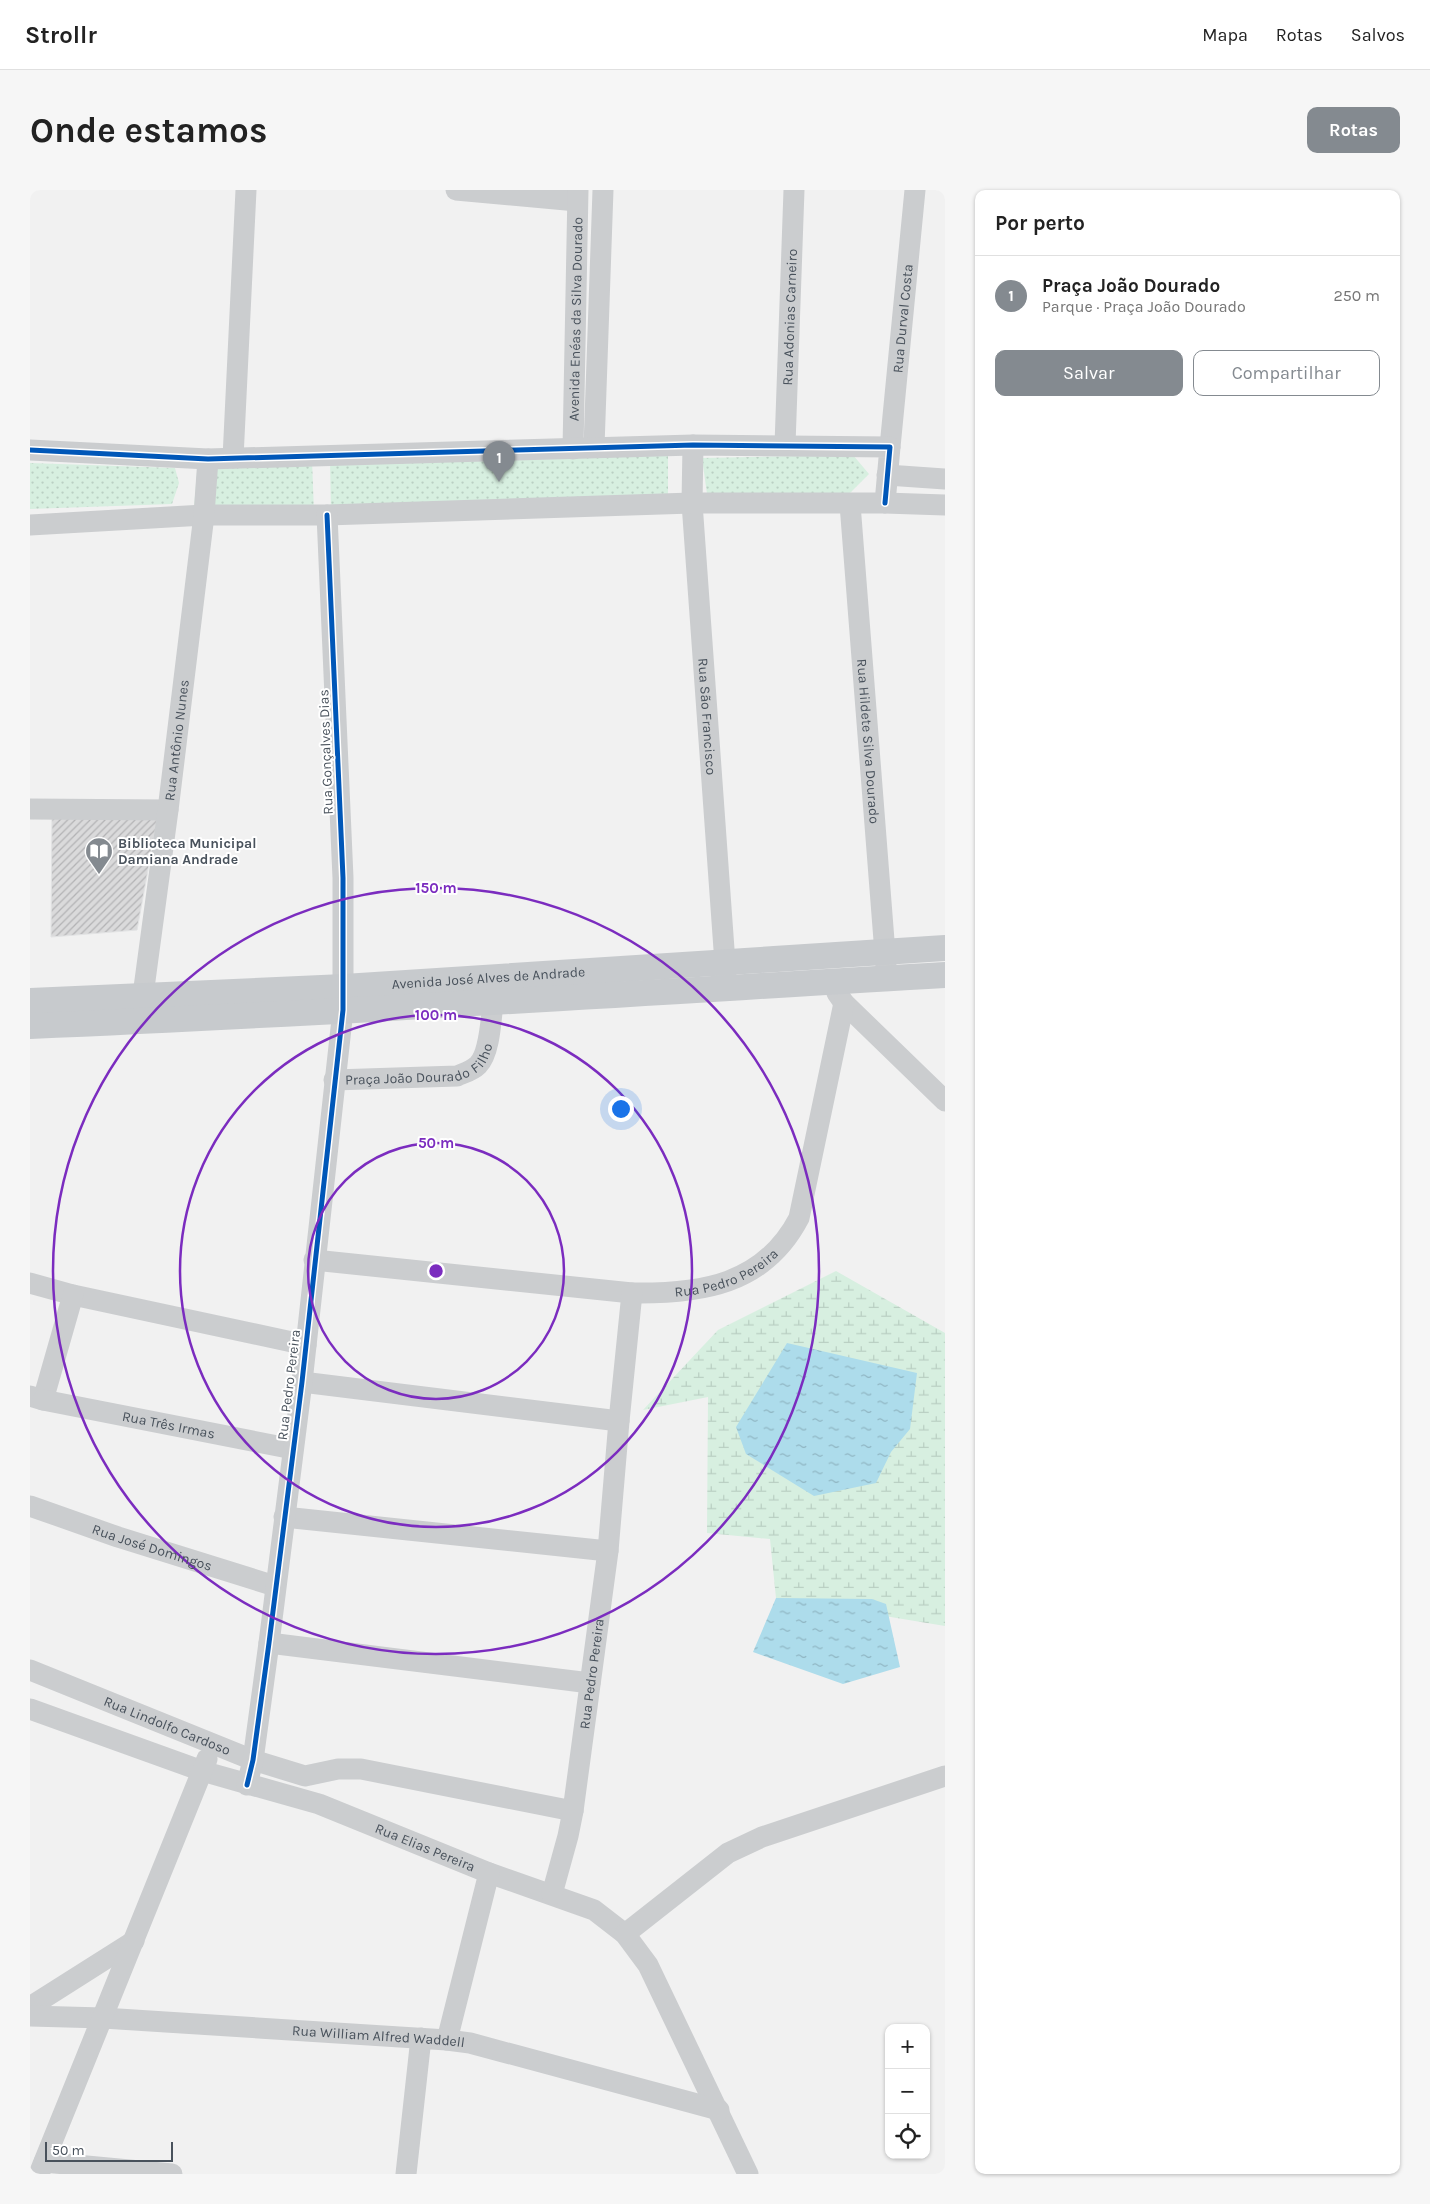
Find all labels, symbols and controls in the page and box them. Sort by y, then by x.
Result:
text: Strollr [25,21,97,49]
text: Mapa [1202,24,1248,46]
text: Rotas [1276,24,1323,46]
text: Salvos [1351,24,1405,46]
button: Rotas [1307,107,1400,153]
text: Onde estamos [30,110,267,151]
text: Por perto [995,211,1085,235]
street label: Avenida Enéas da Silva Dourado [565,217,586,421]
street label: Rua Adonias Carneiro [779,248,800,386]
street label: Rua Durval Costa [889,263,916,374]
text: Praça João Dourado [1042,275,1220,297]
text: 1 [1008,286,1014,305]
text: 250 m [1333,286,1380,305]
text: Parque · Praça João Dourado [1042,297,1246,316]
button: Salvar [995,350,1183,396]
button: Compartilhar [1193,350,1380,396]
pin: 1 [483,441,515,482]
street label: Rua São Francisco [695,657,720,776]
street label: Rua Hildete Silva Dourado [854,658,883,825]
street label: Rua Antônio Nunes [161,679,192,802]
street label: Rua Gonçalves Dias [315,689,337,815]
place label: Biblioteca Municipal Damiana Andrade [118,835,256,868]
library icon: Biblioteca Municipal Damiana Andrade [84,836,114,875]
text: 150 m [415,879,457,897]
street label: Avenida José Alves de Andrade [391,963,586,992]
text: 100 m [415,1006,457,1024]
street label: Praça João Dourado Filho [345,1041,496,1088]
your location [608,1096,634,1122]
text: 50 m [418,1134,454,1152]
street label: Rua Pedro Pereira [674,1245,781,1300]
centre of rings [427,1262,445,1280]
street label: Rua Pedro Pereira [274,1329,304,1441]
street label: Rua Três Irmas [121,1407,216,1442]
street label: Rua José Domingos [90,1520,214,1574]
street label: Rua Pedro Pereira [576,1617,607,1730]
street label: Rua Lindolfo Cardoso [101,1692,233,1759]
street label: Rua Elias Pereira [373,1819,478,1875]
street label: Rua William Alfred Waddell [291,2022,466,2051]
map controls [885,2024,930,2159]
button: + [885,2024,930,2069]
button: − [885,2069,930,2114]
button: locate [885,2114,930,2159]
scale bar [45,2139,172,2162]
text: 50 m [52,2142,85,2159]

